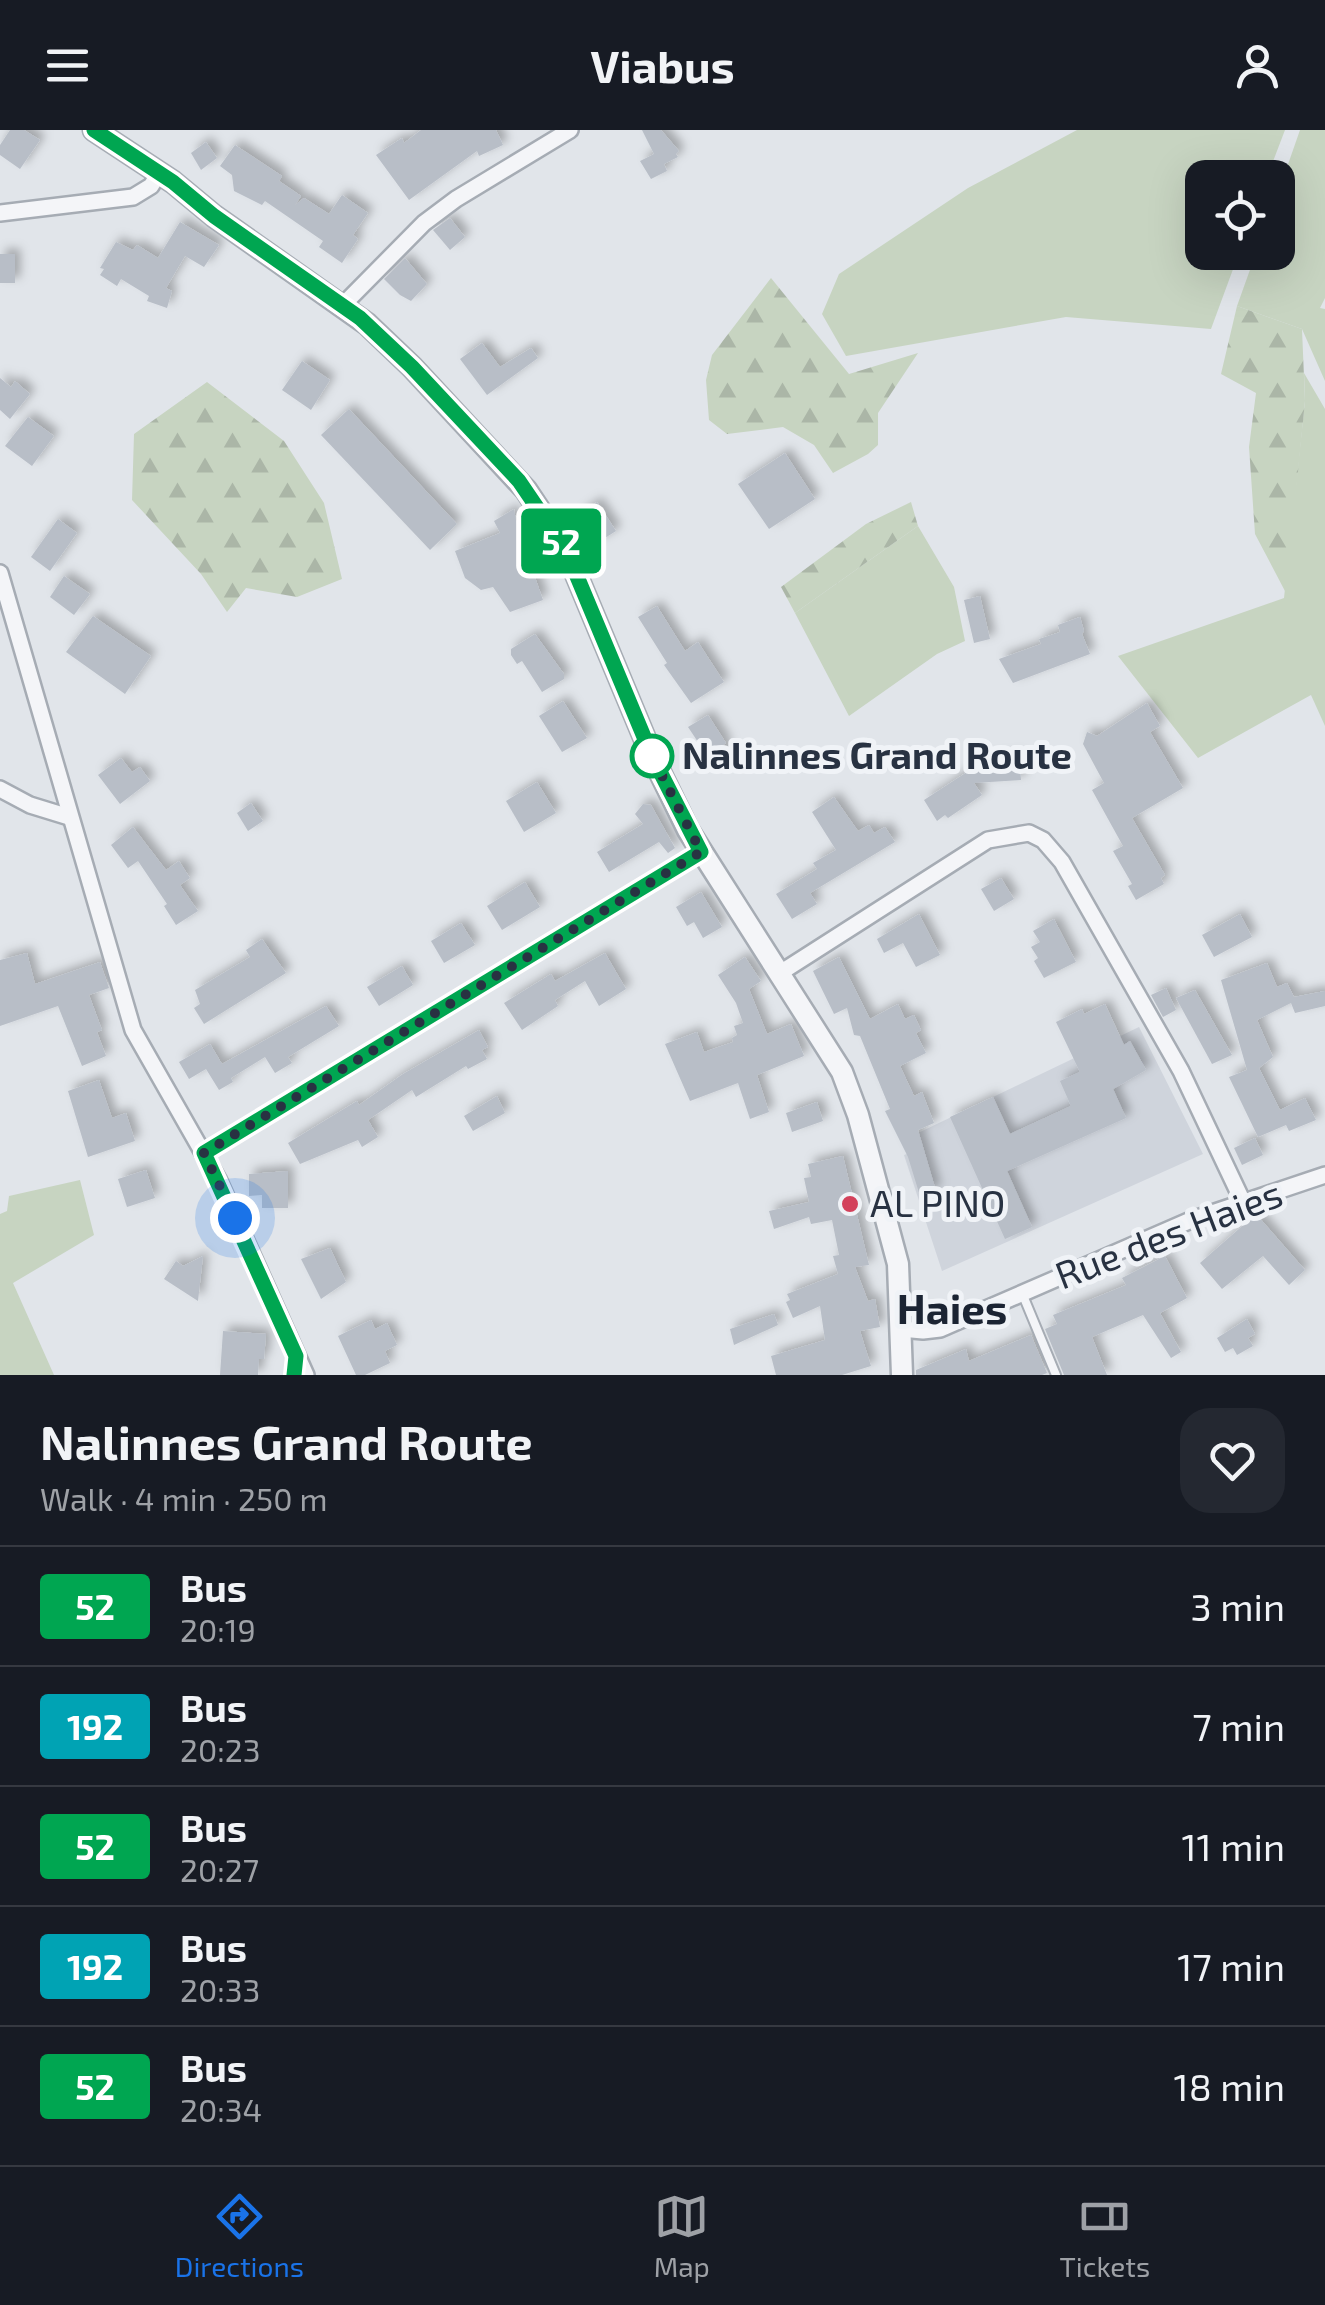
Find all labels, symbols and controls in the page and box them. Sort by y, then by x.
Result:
icon: menu [40,38,95,93]
text: Viabus [590,38,735,92]
icon: person [1230,38,1285,93]
map controls [1185,160,1295,270]
button: locate [1185,160,1295,270]
line badge: 52 [516,508,606,574]
text: 52 [541,520,581,562]
place label: Nalinnes Grand Route [682,731,1072,777]
marker: Nalinnes Grand Route [631,735,673,777]
street label: Rue des Haies [1048,1169,1288,1297]
place label: AL PINO [870,1179,1005,1225]
your location [210,1193,260,1243]
marker: AL PINO [839,1193,861,1215]
district label: Haies [897,1282,1007,1332]
button: heart [1180,1408,1285,1513]
text: Nalinnes Grand Route [40,1412,533,1470]
text: Walk · 4 min · 250 m [40,1479,328,1517]
text: Bus [180,1564,247,1610]
text: 3 min [1191,1583,1285,1629]
text: 52 [75,1585,115,1627]
text: 20:19 [180,1610,256,1648]
text: Bus [180,1684,247,1730]
text: 7 min [1192,1703,1285,1749]
text: 192 [67,1705,123,1747]
text: 20:23 [180,1730,261,1768]
text: Bus [180,1804,247,1850]
text: 11 min [1181,1823,1285,1869]
text: 52 [75,1825,115,1867]
text: 20:27 [180,1850,259,1888]
text: Bus [180,1924,247,1970]
text: 17 min [1177,1943,1285,1989]
text: 192 [67,1945,123,1987]
text: 20:33 [180,1970,260,2008]
text: Bus [180,2044,247,2090]
text: 18 min [1174,2063,1285,2109]
text: 52 [75,2065,115,2107]
text: 20:34 [180,2090,262,2128]
tab: Directions [175,2189,304,2283]
tab: Map [654,2189,710,2283]
tab: Tickets [1059,2189,1150,2283]

